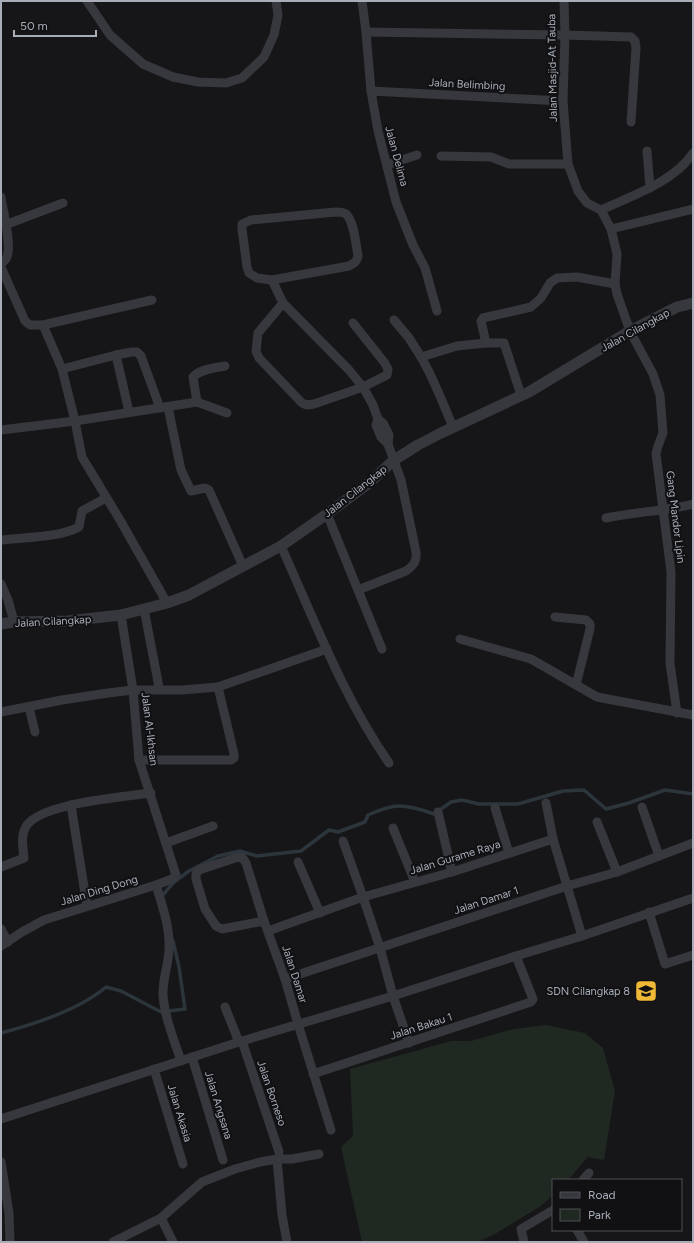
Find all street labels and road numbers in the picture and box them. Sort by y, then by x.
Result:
street label: Jalan Masjid-At Tauba [545,14,560,122]
street label: Jalan Belimbing [428,76,506,93]
street label: Jalan Delima [382,125,411,188]
street label: Jalan Cilangkap [599,306,672,355]
street label: Jalan Cilangkap [321,462,390,520]
street label: Gang Mandor Lipin [663,470,688,564]
street label: Jalan Cilangkap [14,613,92,630]
street label: Jalan Al-Ikhsan [139,692,160,767]
street label: Jalan Gurame Raya [408,838,502,877]
street label: Jalan Ding Dong [59,873,139,908]
street label: Jalan Damar 1 [452,884,520,917]
street label: Jalan Damar [279,944,310,1005]
street label: Jalan Bakau 1 [388,1010,454,1043]
street label: Jalan Borneso [254,1059,289,1128]
street label: Jalan Angsana [202,1069,235,1141]
street label: Jalan Akasia [165,1083,194,1144]

